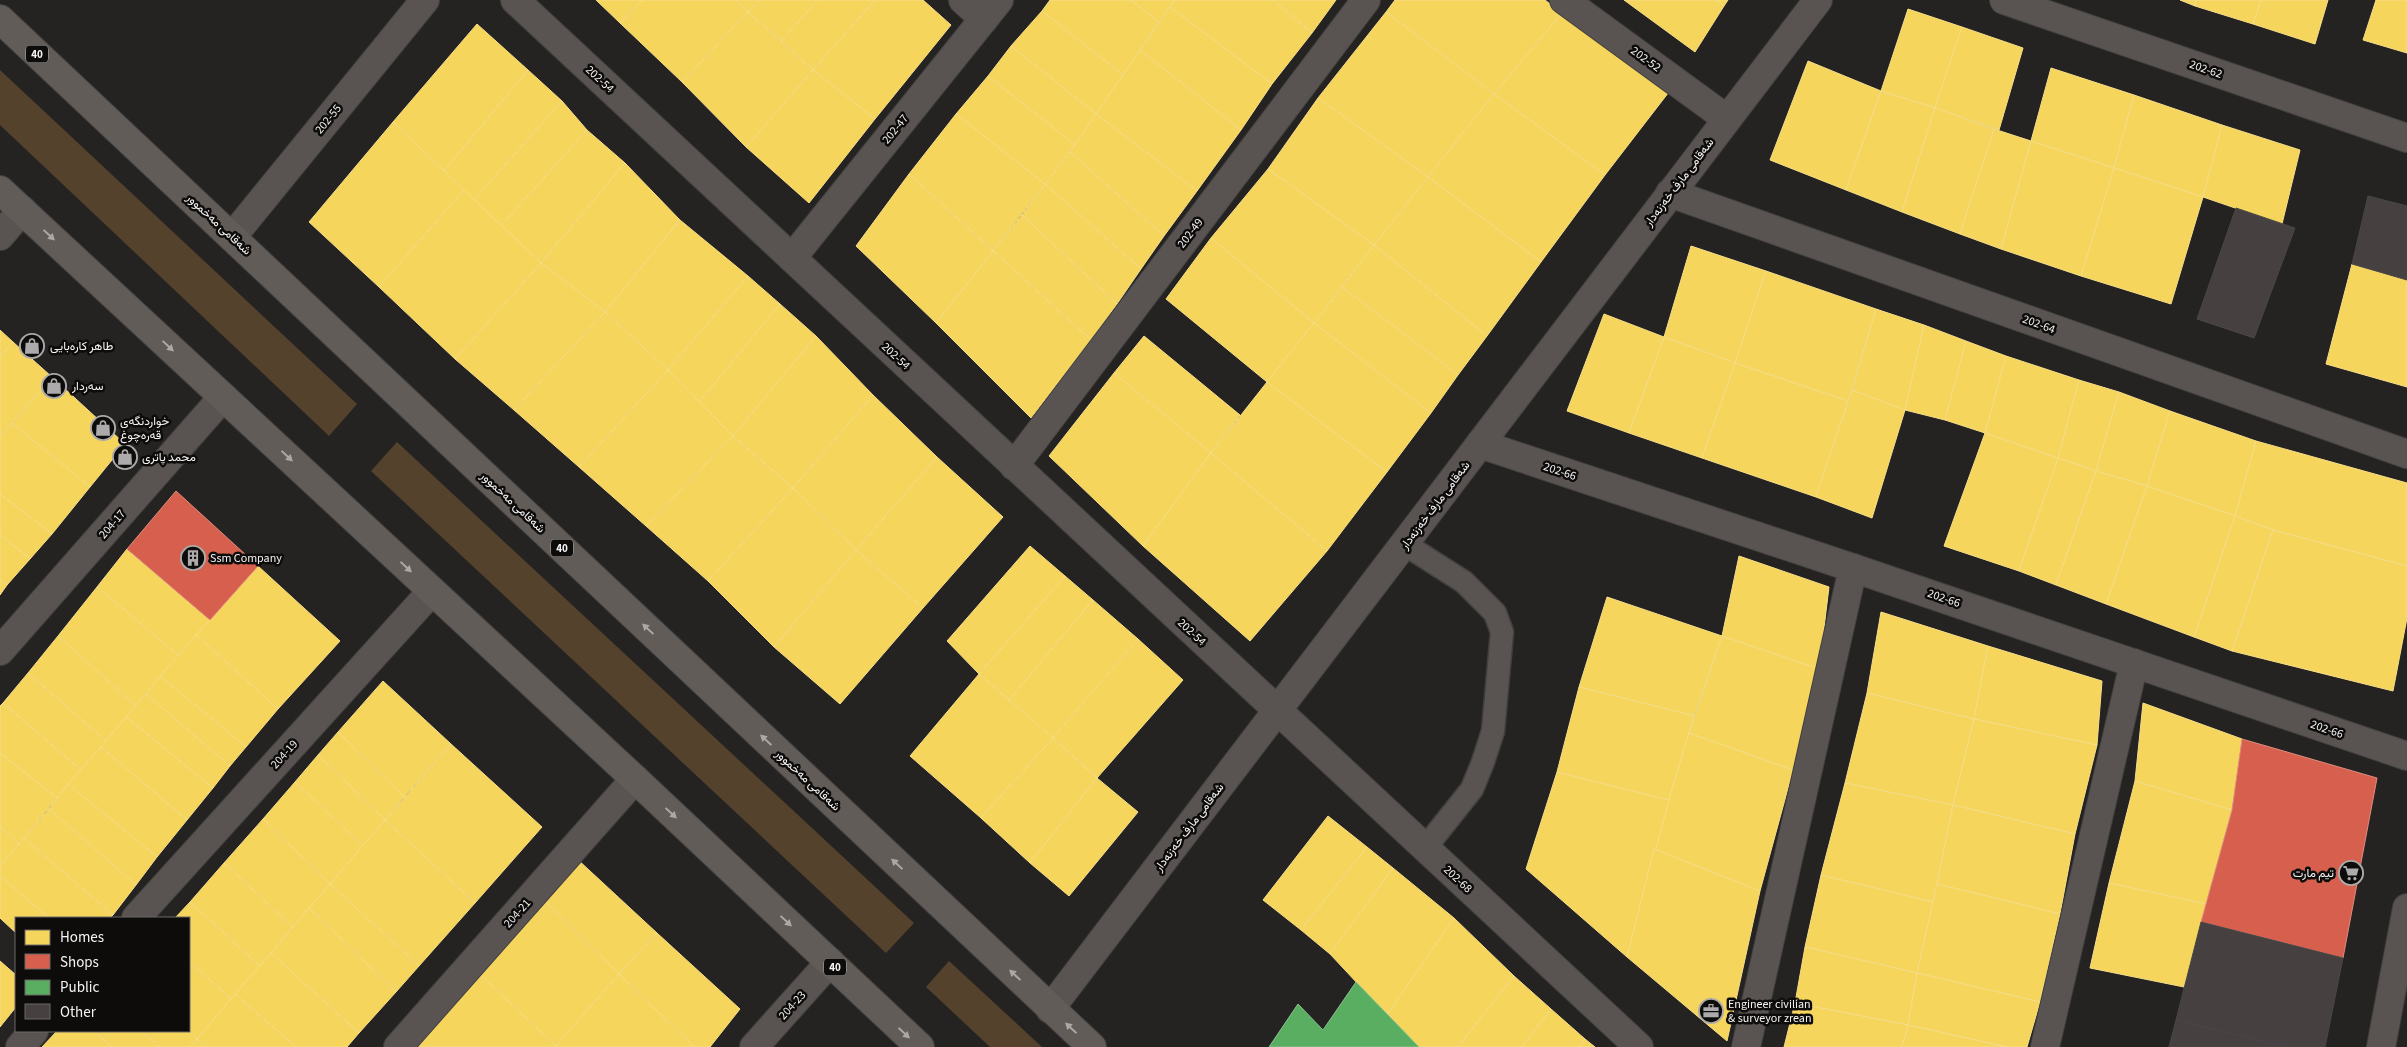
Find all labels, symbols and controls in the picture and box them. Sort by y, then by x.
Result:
street label: 202-52 [1627,43,1664,76]
road number: 40 [26,46,48,62]
street label: 202-62 [2187,56,2224,83]
street label: 202-54 [582,62,618,97]
street label: 202-55 [311,101,346,138]
street label: 202-47 [878,111,913,148]
street label: شەقامی مارف خەزنەدار [1640,135,1718,231]
street label: شەقامی مەخموور [182,189,255,259]
street label: 202-49 [1174,215,1207,252]
one-way arrow [42,229,54,241]
street label: 202-64 [2020,311,2058,338]
shop icon: طاهر کارەبایی [19,333,45,359]
place label: طاهر کارەبایی [50,338,114,355]
street label: 202-54 [878,339,914,374]
one-way arrow [161,340,173,352]
shop icon: سەردار [41,373,67,399]
place label: سەردار [71,378,104,395]
place label: خواردنگەی قەرەچوغ [120,413,169,444]
shop icon: خواردنگەی قەرەچوغ [90,415,116,441]
shop icon: محمد پاتری [112,444,138,470]
place label: محمد پاتری [142,449,196,466]
one-way arrow [280,450,292,462]
street label: شەقامی مارف خەزنەدار [1396,458,1474,554]
street label: 202-66 [1541,458,1578,485]
street label: شەقامی مەخموور [476,467,549,537]
street label: 204-17 [95,506,130,543]
road number: 40 [551,540,573,556]
building icon: Ssm Company [180,545,206,571]
place label: Ssm Company [210,550,282,567]
one-way arrow [400,561,412,573]
street label: 202-66 [1925,585,1962,612]
street label: 202-54 [1174,615,1210,650]
one-way arrow [642,623,654,635]
street label: 202-66 [2308,716,2345,743]
one-way arrow [760,734,772,746]
street label: 204-19 [267,736,302,772]
street label: شەقامی مەخموور [771,745,844,815]
street label: شەقامی مارف خەزنەدار [1150,780,1228,876]
one-way arrow [665,807,677,819]
one-way arrow [891,858,903,870]
supermarket icon: تيم مارت [2338,860,2364,886]
street label: 202-68 [1440,862,1476,897]
place label: تيم مارت [2293,865,2334,882]
street label: 204-21 [500,895,535,931]
one-way arrow [780,915,792,927]
legend [15,917,190,1032]
text: Homes [60,927,104,948]
text: Shops [60,952,99,973]
road number: 40 [824,959,846,976]
one-way arrow [1009,969,1021,981]
text: Public [60,977,99,998]
street label: 204-23 [775,987,810,1023]
place label: Engineer civilian & surveyor zrean [1728,996,1811,1027]
office icon: Engineer civilian & surveyor zrean [1698,998,1724,1024]
text: Other [60,1002,97,1023]
one-way arrow [1065,1022,1077,1034]
one-way arrow [898,1027,910,1039]

